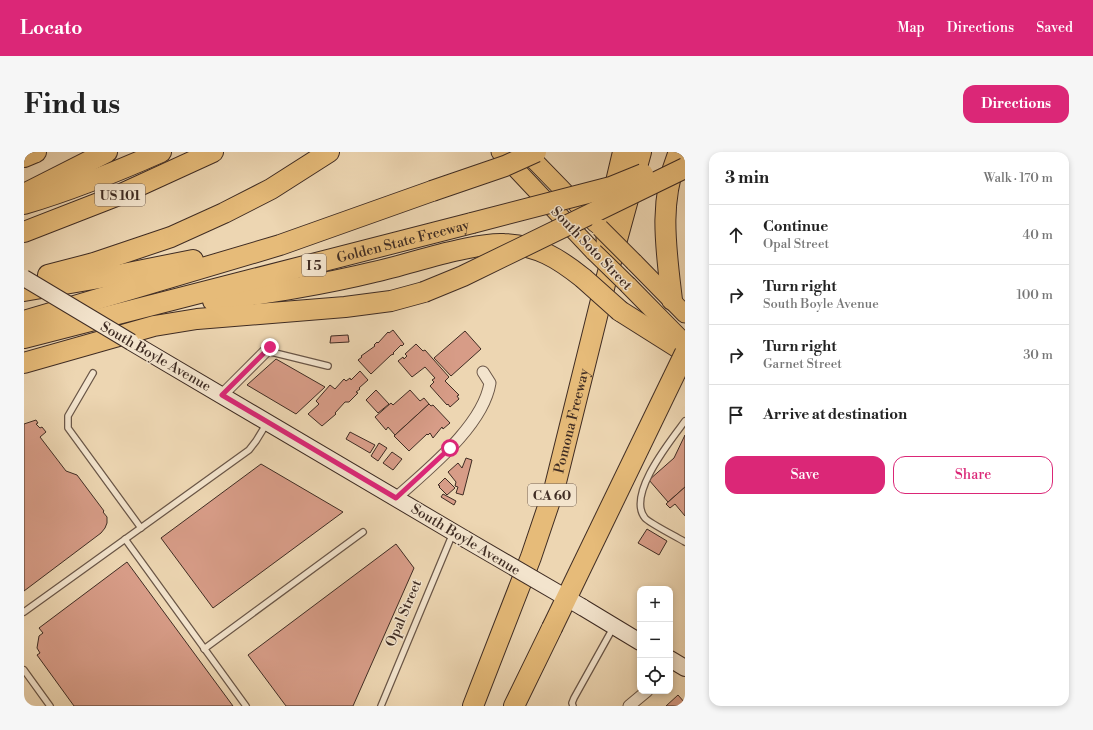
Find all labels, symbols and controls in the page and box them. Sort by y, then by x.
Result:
text: Locato [20,16,82,40]
text: Map [897,19,925,37]
text: Directions [947,19,1014,37]
text: Saved [1036,19,1073,37]
button: Directions [963,85,1069,123]
text: Find us [24,87,120,122]
text: 3 min [725,167,769,189]
text: Walk · 170 m [983,170,1053,186]
road number: US 101 [95,184,145,206]
street label: South Soto Street [547,203,636,294]
street label: Golden State Freeway [335,216,472,268]
text: Continue [763,217,828,236]
icon: ahead [725,224,747,246]
text: 40 m [1023,227,1053,243]
text: Opal Street [763,236,829,252]
road number: I 5 [302,254,326,276]
text: Turn right [763,277,837,296]
icon: right [725,284,747,306]
text: 100 m [1017,287,1053,303]
text: South Boyle Avenue [763,296,879,312]
street label: South Boyle Avenue [97,318,214,396]
text: Turn right [763,337,837,356]
route end [261,338,279,356]
icon: right [725,344,747,366]
text: 30 m [1023,347,1053,363]
text: Garnet Street [763,356,842,372]
street label: Pomona Freeway [550,366,594,475]
icon: arrive [725,404,747,426]
text: Arrive at destination [763,405,907,424]
route start [441,439,459,457]
button: Save [725,456,885,494]
button: Share [893,456,1053,494]
road number: CA 60 [528,484,576,506]
street label: South Boyle Avenue [407,500,524,580]
street label: Opal Street [382,577,426,650]
map controls [637,586,673,694]
button: + [637,586,673,622]
button: − [637,622,673,658]
button: locate [637,658,673,694]

